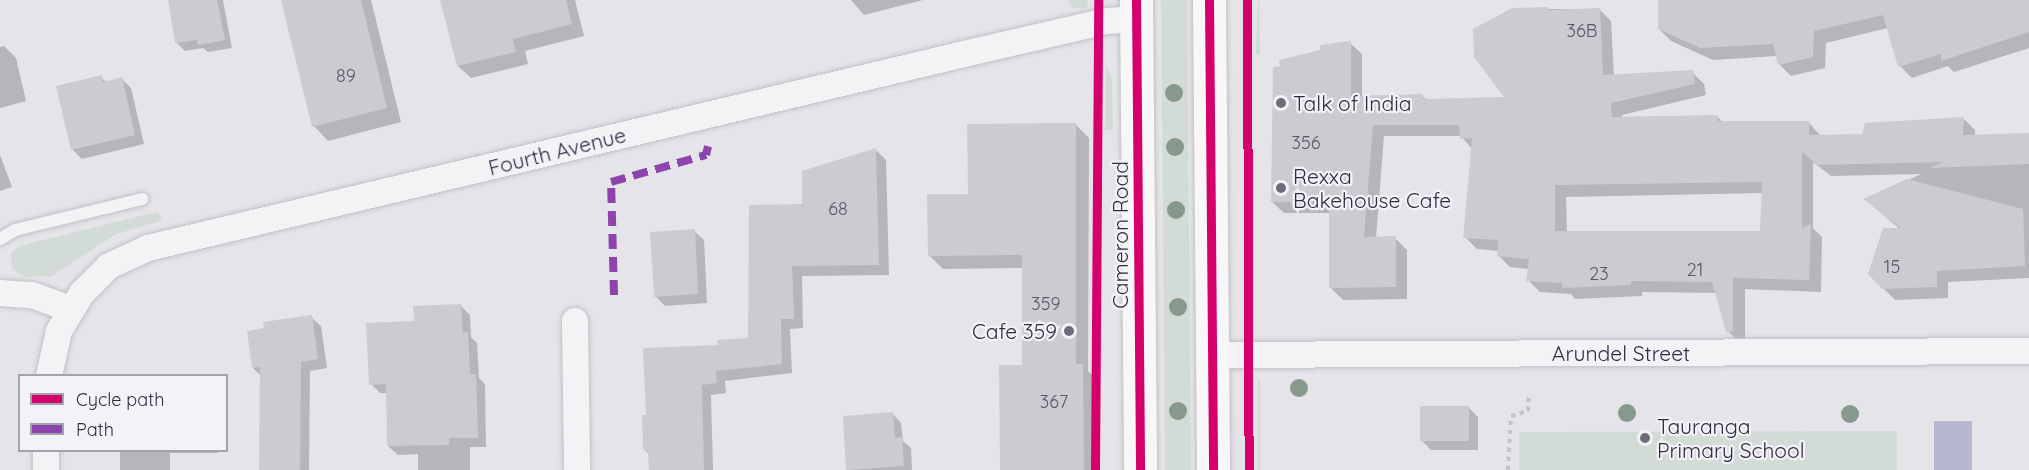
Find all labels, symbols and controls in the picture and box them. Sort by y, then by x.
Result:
house number: 36B [1567,20,1597,42]
house number: 89 [336,65,356,87]
place label: Talk of India [1293,90,1411,116]
marker: Talk of India [1274,96,1288,110]
street label: Fourth Avenue [486,122,628,180]
house number: 356 [1292,132,1320,154]
street label: Cameron Road [1107,161,1133,309]
place label: Rexxa Bakehouse Cafe [1293,163,1451,213]
marker: Rexxa Bakehouse Cafe [1274,181,1288,195]
house number: 68 [828,198,848,220]
house number: 15 [1884,256,1900,278]
house number: 21 [1687,259,1703,281]
house number: 23 [1589,263,1609,285]
house number: 359 [1031,293,1061,315]
place label: Cafe 359 [972,318,1057,344]
marker: Cafe 359 [1062,324,1076,338]
street label: Arundel Street [1552,340,1690,366]
legend [18,374,228,452]
text: Cycle path [76,388,164,411]
house number: 367 [1040,391,1068,413]
place label: Tauranga Primary School [1657,413,1805,463]
text: Path [76,418,114,441]
marker: Tauranga Primary School [1638,431,1652,445]

